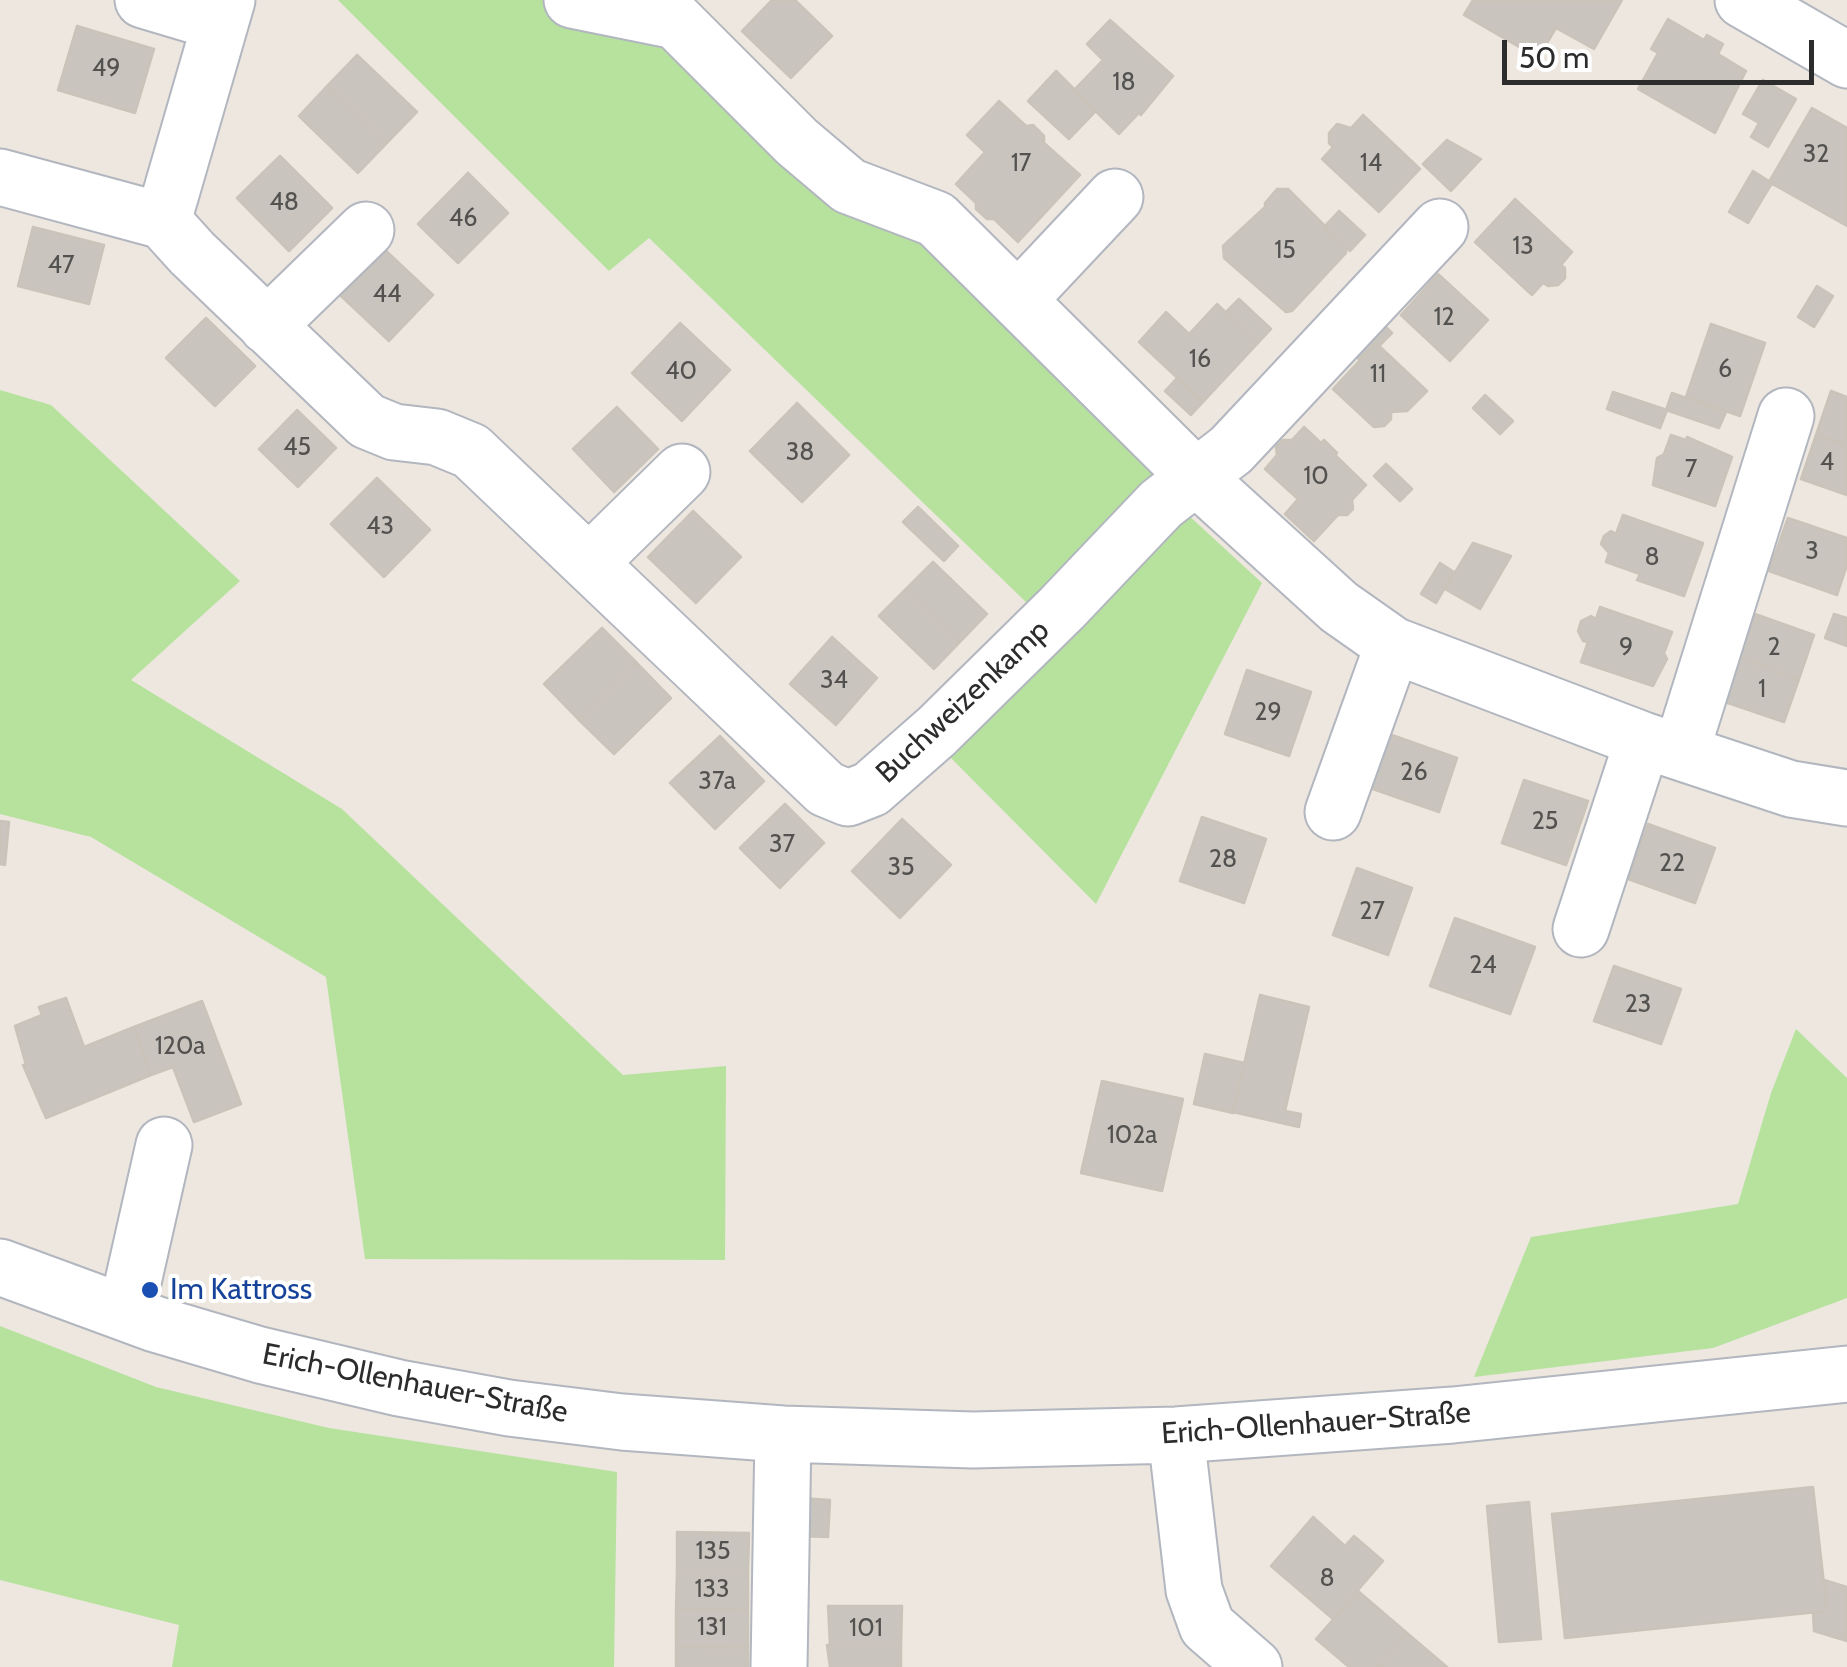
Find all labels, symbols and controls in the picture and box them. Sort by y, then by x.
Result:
scale bar [1507,20,1820,82]
text: 50 m [1519,39,1589,76]
house number: 49 [92,54,120,84]
house number: 18 [1112,68,1136,98]
house number: 32 [1803,140,1829,170]
house number: 17 [1011,149,1031,179]
house number: 14 [1360,149,1382,179]
house number: 48 [269,188,299,218]
house number: 46 [449,204,477,234]
house number: 13 [1512,232,1534,262]
house number: 15 [1274,236,1296,266]
house number: 47 [47,251,75,281]
house number: 44 [373,280,401,310]
house number: 12 [1433,303,1455,333]
house number: 16 [1189,345,1211,375]
house number: 6 [1718,355,1732,385]
house number: 40 [665,357,697,387]
house number: 11 [1370,360,1386,390]
house number: 45 [283,433,311,463]
house number: 38 [786,438,814,468]
house number: 4 [1820,448,1834,478]
house number: 7 [1685,455,1697,485]
house number: 10 [1303,462,1329,492]
house number: 43 [366,512,394,542]
house number: 3 [1805,537,1819,567]
house number: 8 [1644,543,1660,573]
street label: Buchweizenkamp [869,613,1057,791]
house number: 9 [1619,633,1633,663]
house number: 2 [1767,633,1781,663]
house number: 34 [820,666,848,696]
house number: 1 [1758,675,1766,705]
house number: 29 [1254,698,1282,728]
house number: 26 [1400,758,1428,788]
house number: 37a [698,767,736,797]
house number: 25 [1532,807,1558,837]
house number: 37 [769,830,795,860]
house number: 28 [1209,845,1237,875]
house number: 22 [1659,849,1685,879]
house number: 35 [887,853,915,883]
house number: 27 [1359,897,1385,927]
house number: 24 [1469,951,1497,981]
house number: 23 [1625,990,1651,1020]
house number: 120a [155,1032,205,1062]
house number: 102a [1107,1121,1157,1151]
place label: Im Kattross [170,1272,312,1308]
marker: Im Kattross [139,1279,161,1301]
street label: Erich-Ollenhauer-Straße [259,1337,571,1431]
street label: Erich-Ollenhauer-Straße [1160,1395,1472,1453]
house number: 135 [695,1537,731,1567]
house number: 8 [1319,1564,1335,1594]
house number: 133 [694,1575,730,1605]
house number: 131 [697,1613,727,1643]
house number: 101 [849,1614,883,1644]

